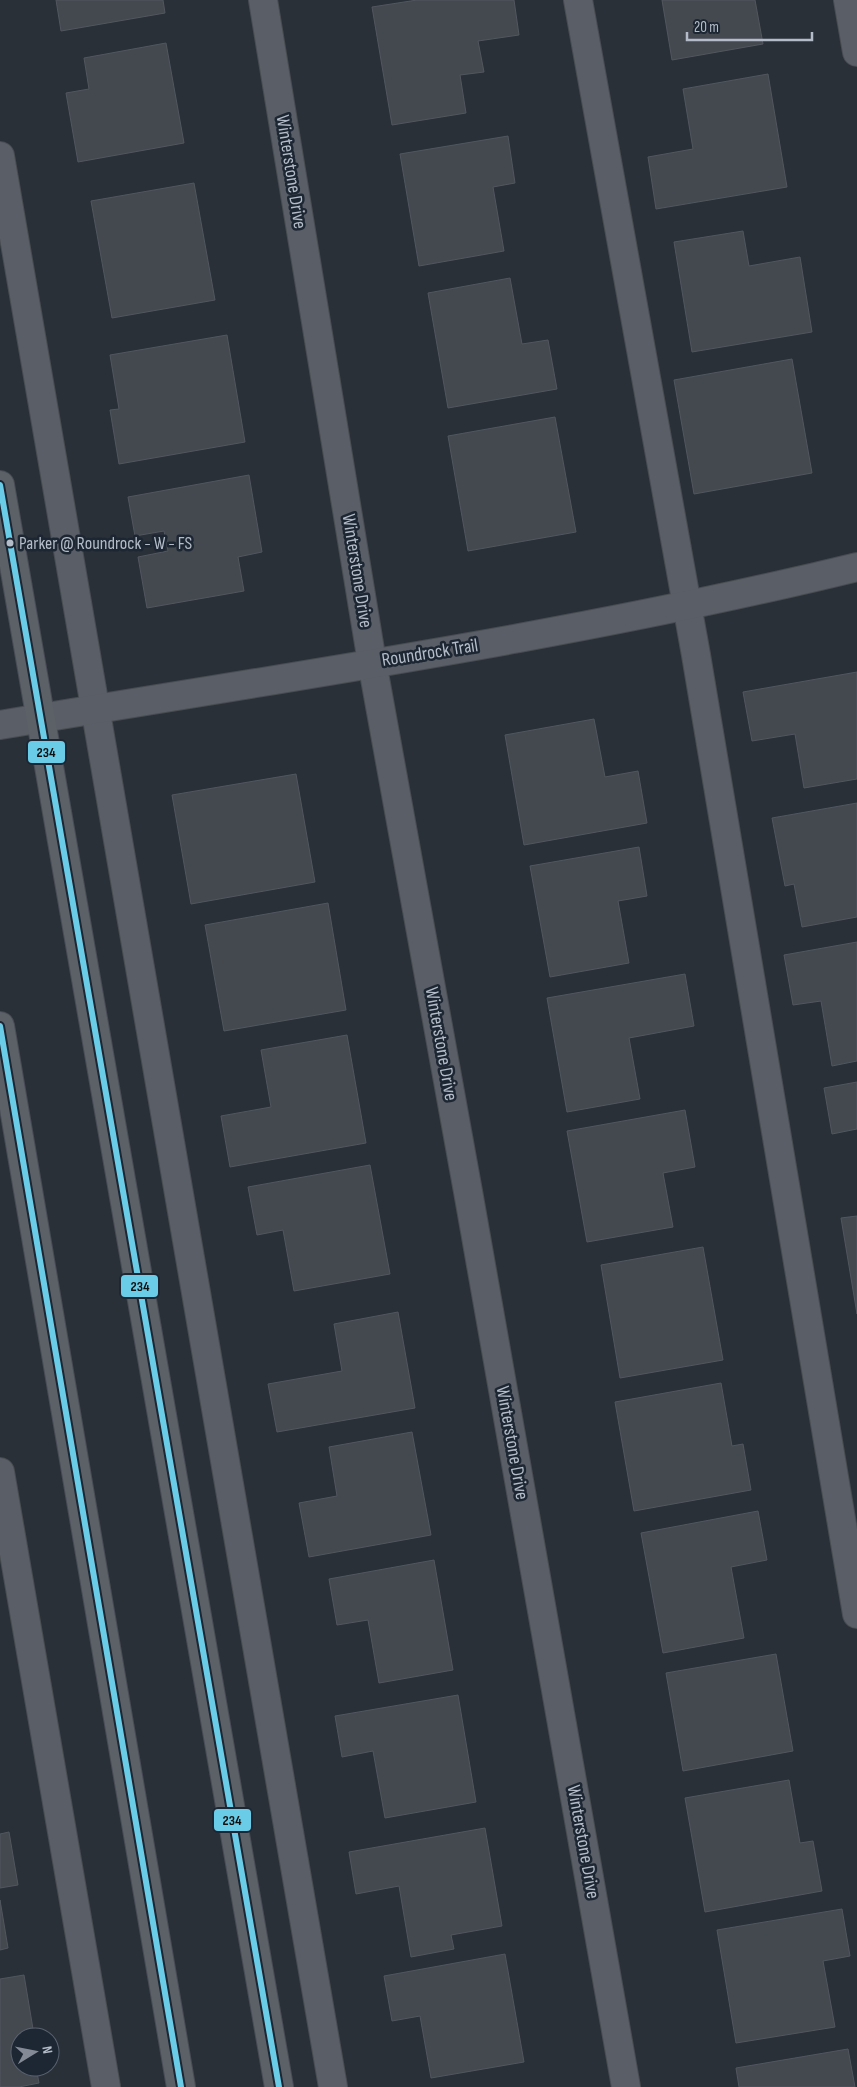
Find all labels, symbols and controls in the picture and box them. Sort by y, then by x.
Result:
scale bar [687,10,812,42]
text: 20 m [694,18,719,37]
street label: Winterstone Drive [271,113,311,231]
street label: Winterstone Drive [337,512,377,630]
place label: Parker @ Roundrock - W - FS [19,533,193,554]
marker: Parker @ Roundrock - W - FS [5,538,15,548]
street label: Roundrock Trail [380,634,480,672]
line badge: 234 [27,740,66,764]
text: 234 [37,744,56,761]
street label: Winterstone Drive [420,985,462,1103]
line badge: 234 [120,1274,159,1298]
text: 234 [131,1278,150,1295]
street label: Winterstone Drive [491,1384,533,1502]
street label: Winterstone Drive [562,1783,604,1901]
line badge: 234 [213,1808,252,1832]
text: 234 [223,1812,242,1829]
north arrow [10,2027,60,2077]
text: N [38,2045,56,2055]

